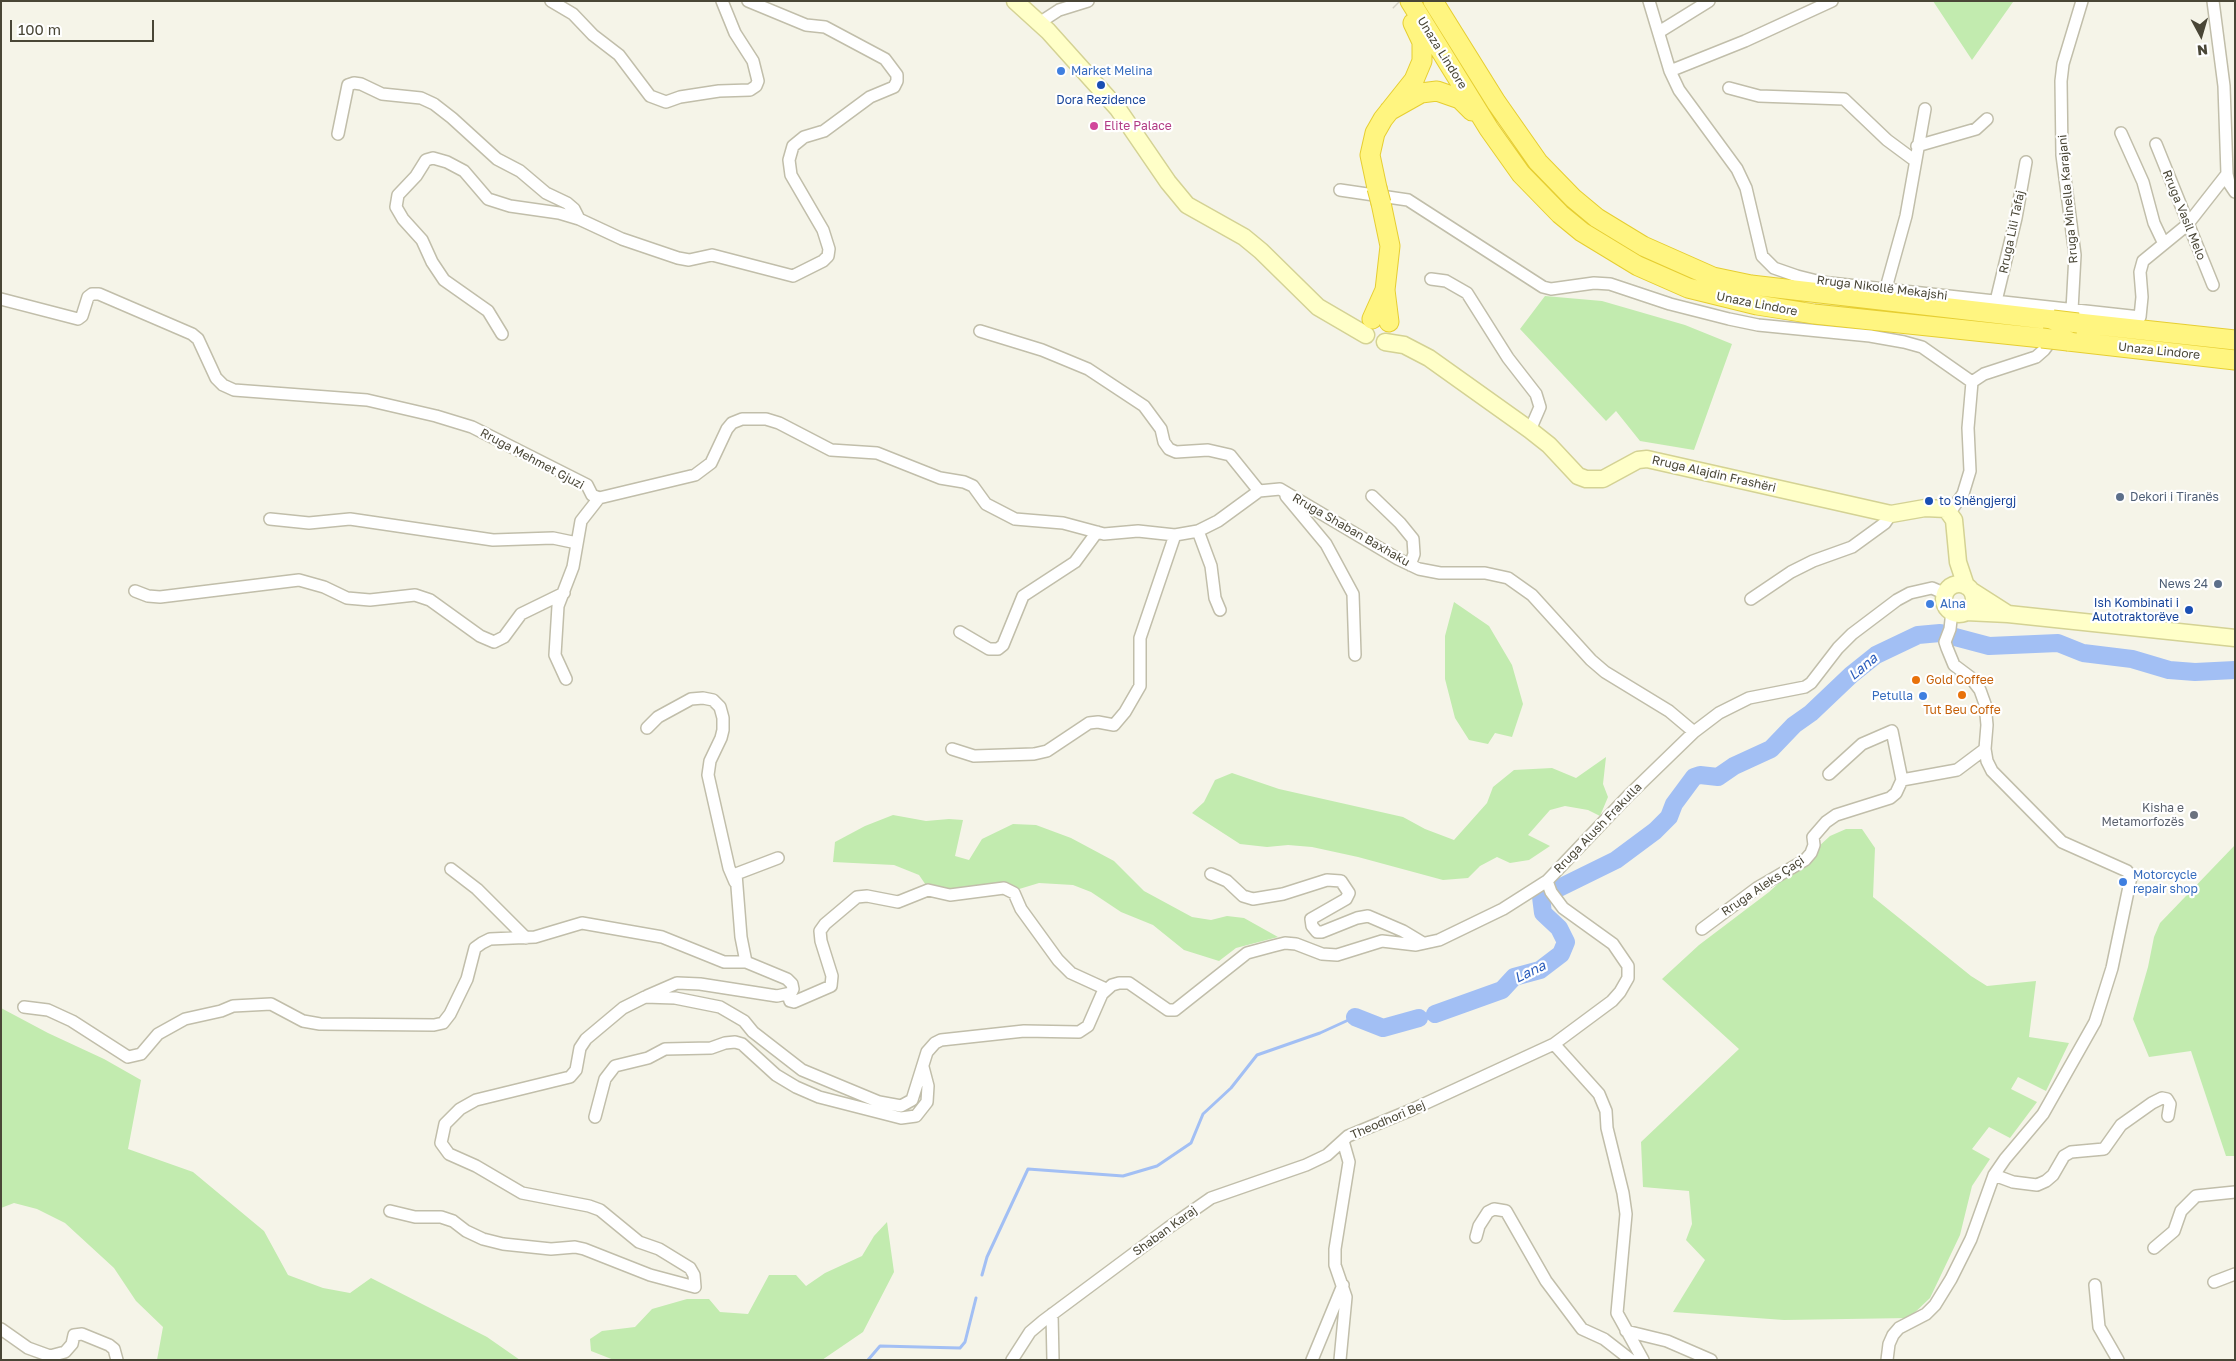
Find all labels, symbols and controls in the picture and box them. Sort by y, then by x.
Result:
scale bar [12,10,156,42]
north arrow [2176,10,2226,60]
street label: Unaza Lindore [1414,14,1470,92]
text: 100 m [18,20,61,38]
text: N [2196,41,2209,59]
place label: Market Melina [1071,64,1153,78]
marker: Market Melina [1055,65,1067,77]
marker: Dora Rezidence [1095,79,1107,91]
place label: Dora Rezidence [1056,93,1146,107]
place label: Elite Palace [1104,119,1172,133]
marker: Elite Palace [1088,120,1100,132]
street label: Rruga Minella Karajani [2055,134,2081,264]
street label: Rruga Vasil Melo [2159,168,2209,262]
street label: Rruga Lili Tafaj [1996,189,2028,275]
street label: Rruga Nikollë Mekajshi [1816,273,1948,303]
street label: Unaza Lindore [1715,289,1799,319]
street label: Unaza Lindore [2117,340,2201,362]
street label: Rruga Mehmet Gjuzi [478,426,586,492]
street label: Rruga Alajdin Frashëri [1651,453,1777,495]
street label: Rruga Shaban Baxhaku [1290,490,1412,570]
place label: Dekori i Tiranës [2130,490,2219,504]
marker: Dekori i Tiranës [2114,491,2126,503]
place label: to Shëngjergj [1939,494,2016,508]
marker: to Shëngjergj [1923,495,1935,507]
place label: News 24 [2159,577,2208,591]
marker: News 24 [2212,578,2224,590]
place label: Ish Kombinati i Autotraktorëve [2092,596,2179,624]
place label: Alna [1940,597,1966,611]
marker: Alna [1924,598,1936,610]
marker: Ish Kombinati i Autotraktorëve [2183,604,2195,616]
water label: Lana [1845,650,1881,684]
place label: Gold Coffee [1926,673,1994,687]
marker: Gold Coffee [1910,674,1922,686]
place label: Petulla [1872,689,1913,703]
marker: Tut Beu Coffe [1956,689,1968,701]
marker: Petulla [1917,690,1929,702]
place label: Tut Beu Coffe [1923,703,2001,717]
street label: Rruga Alush Frakulla [1551,780,1645,876]
place label: Kisha e Metamorfozës [2102,801,2184,829]
marker: Kisha e Metamorfozës [2188,809,2200,821]
street label: Rruga Aleks Çaçi [1719,853,1807,919]
place label: Motorcycle repair shop [2133,868,2198,896]
marker: Motorcycle repair shop [2117,876,2129,888]
water label: Lana [1512,957,1548,987]
street label: Theodhori Bej [1348,1098,1428,1142]
street label: Shaban Karaj [1130,1203,1200,1259]

